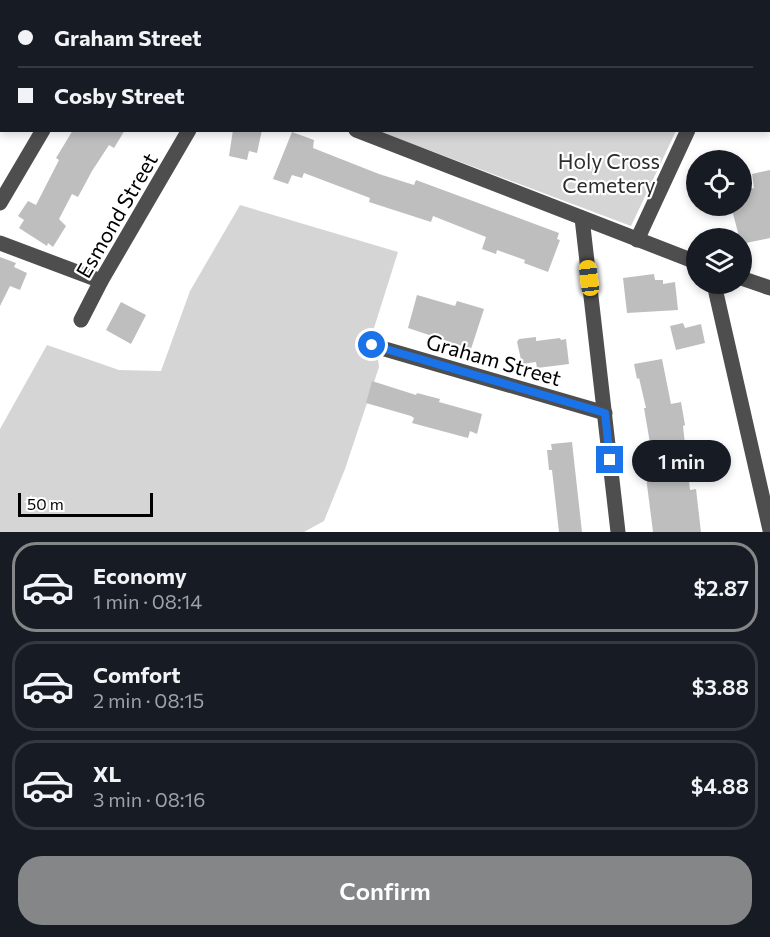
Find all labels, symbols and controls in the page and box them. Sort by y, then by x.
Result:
text: Graham Street [54,24,202,51]
text: Cosby Street [54,82,185,109]
street label: Esmond Street [70,148,162,282]
park label: Holy Cross Cemetery [558,148,660,197]
map controls [686,150,752,294]
button: locate [686,150,752,216]
button: layers [686,228,752,294]
car [578,259,600,297]
street label: Graham Street [424,328,564,390]
route start [358,331,385,358]
callout: 1 min [631,439,730,481]
route end [596,446,623,473]
text: 1 min [658,449,705,473]
scale bar [18,490,153,518]
text: 50 m [27,494,64,513]
icon: car [21,560,75,614]
text: Economy [93,562,187,589]
text: $2.87 [693,574,749,601]
text: 1 min · 08:14 [93,589,202,613]
icon: car [21,659,75,713]
text: Comfort [93,661,181,688]
text: $3.88 [692,673,749,700]
text: 2 min · 08:15 [93,688,204,712]
icon: car [21,758,75,812]
text: XL [93,760,121,787]
text: $4.88 [691,772,749,799]
text: 3 min · 08:16 [93,787,205,811]
button: Confirm [18,856,752,925]

